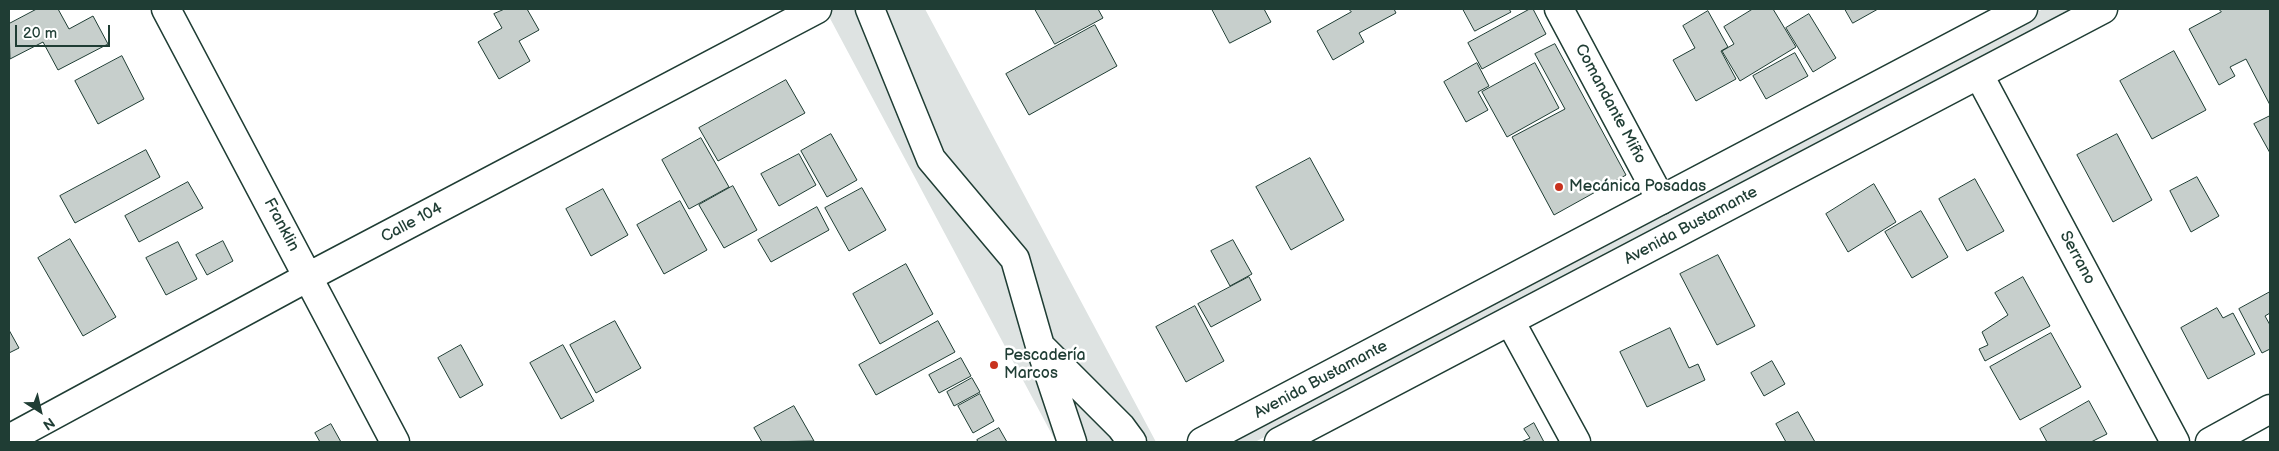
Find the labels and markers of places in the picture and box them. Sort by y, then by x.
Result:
place label: Mecánica Posadas [1569,177,1706,197]
marker: Mecánica Posadas [1553,181,1565,193]
place label: Pescadería Marcos [1004,346,1086,384]
marker: Pescadería Marcos [988,359,1000,371]

